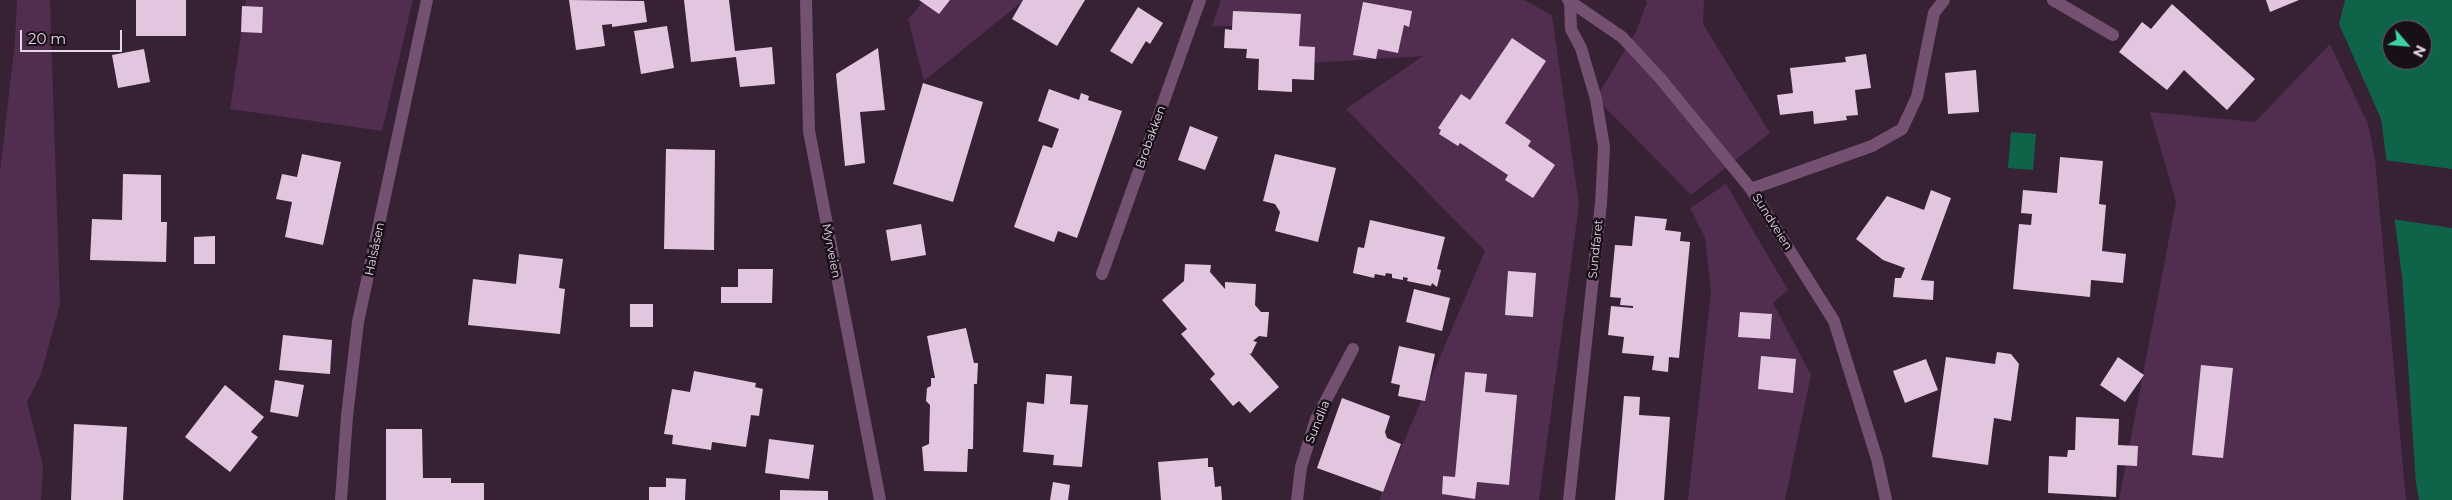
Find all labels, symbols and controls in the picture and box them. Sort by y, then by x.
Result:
scale bar [22,20,125,52]
north arrow [2382,20,2432,70]
text: 20 m [28,29,66,48]
text: N [2409,42,2430,60]
street label: Brobakken [1133,104,1169,170]
street label: Sundveien [1749,191,1795,253]
street label: Sundfaret [1586,219,1606,279]
street label: Halsåsen [362,221,388,277]
street label: Myrveien [819,223,843,279]
street label: Sundlia [1303,398,1333,446]

